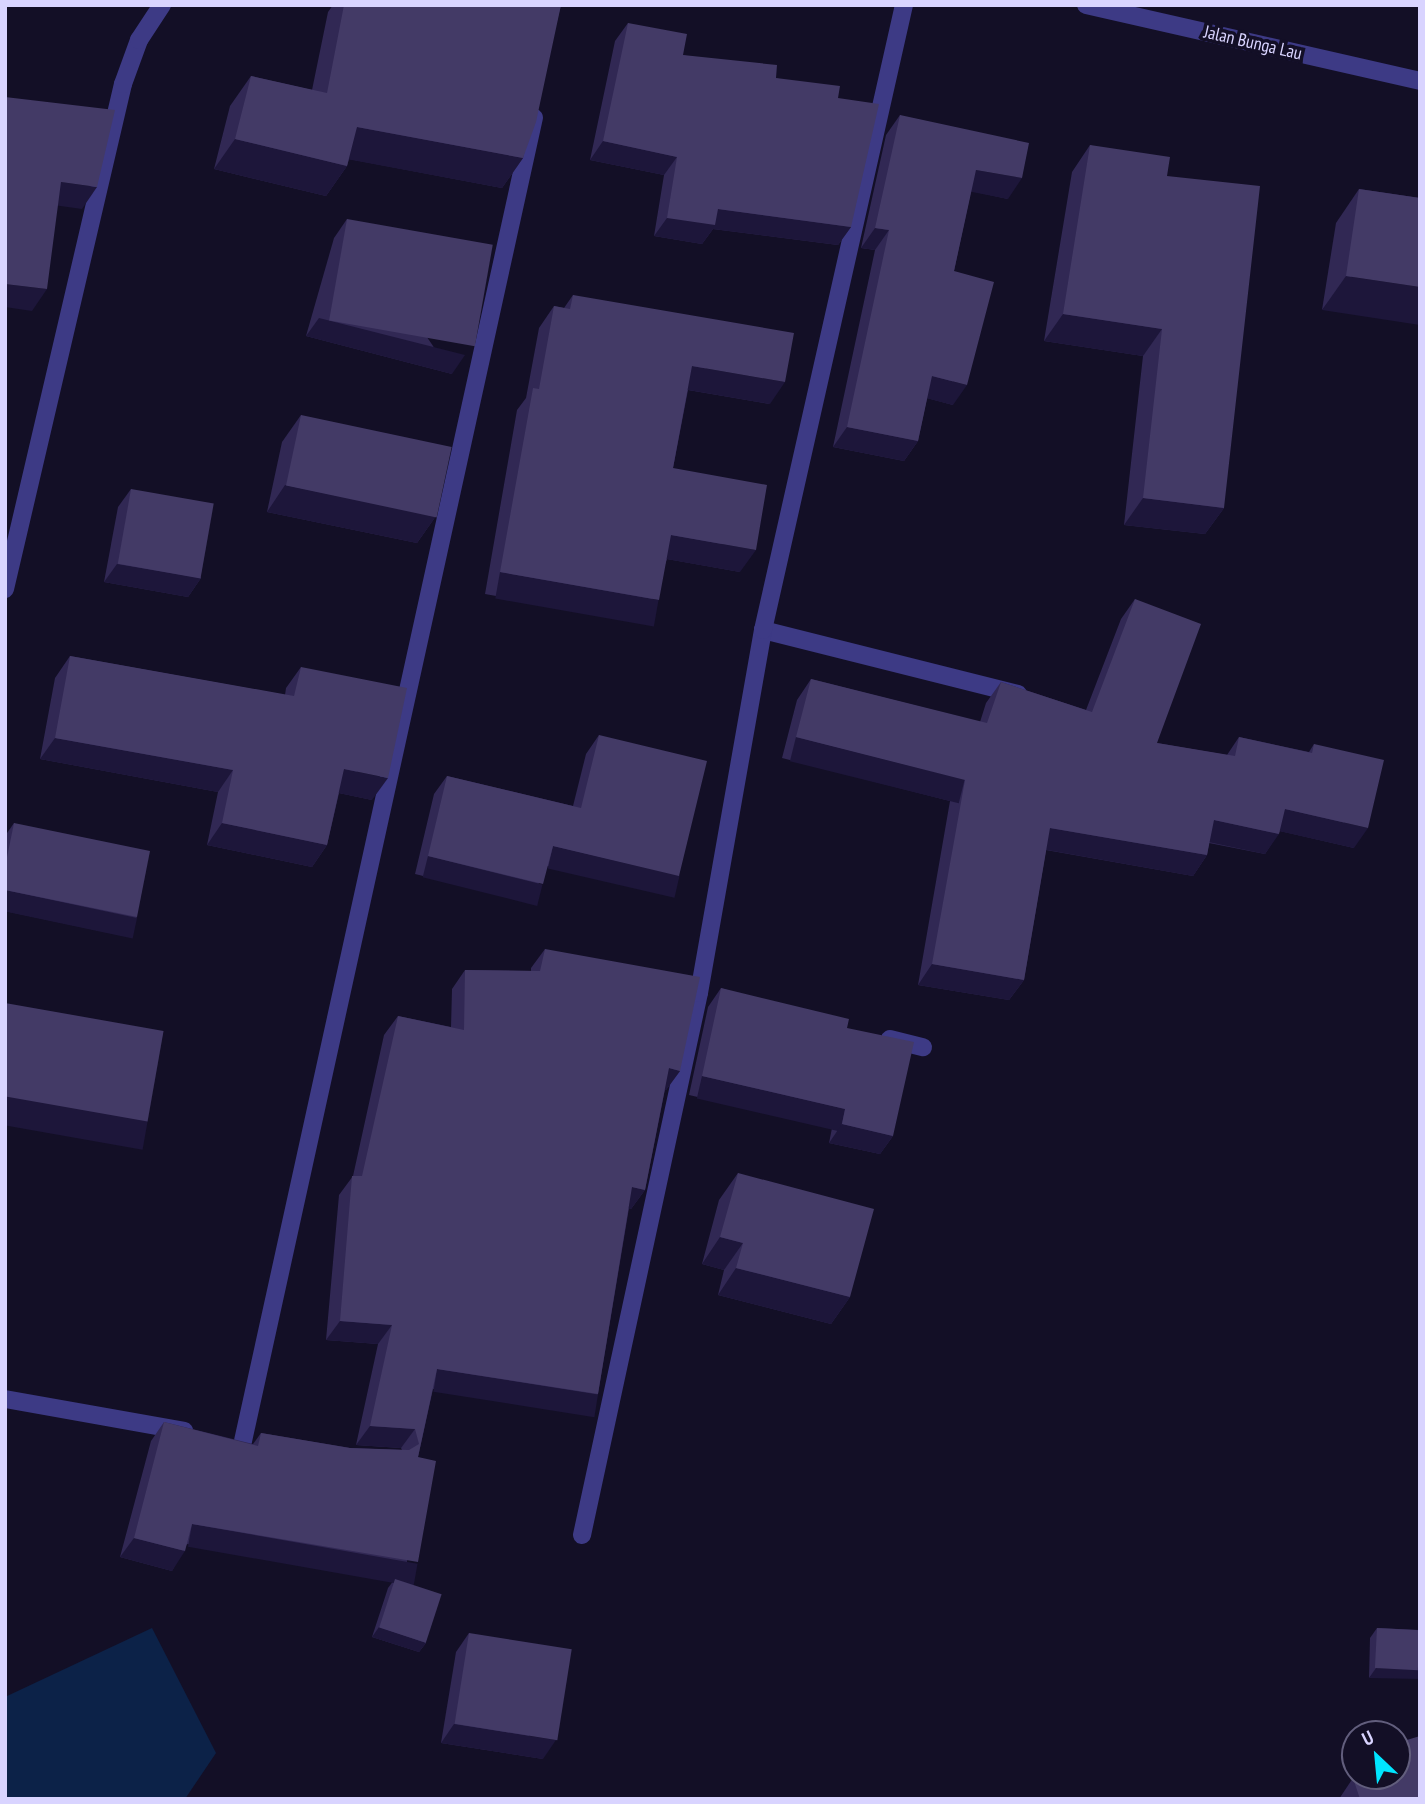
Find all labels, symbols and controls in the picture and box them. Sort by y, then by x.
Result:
street label: Jalan Bunga Lau [1202,21,1304,65]
north arrow [1341,1720,1411,1790]
text: U [1358,1725,1377,1751]

